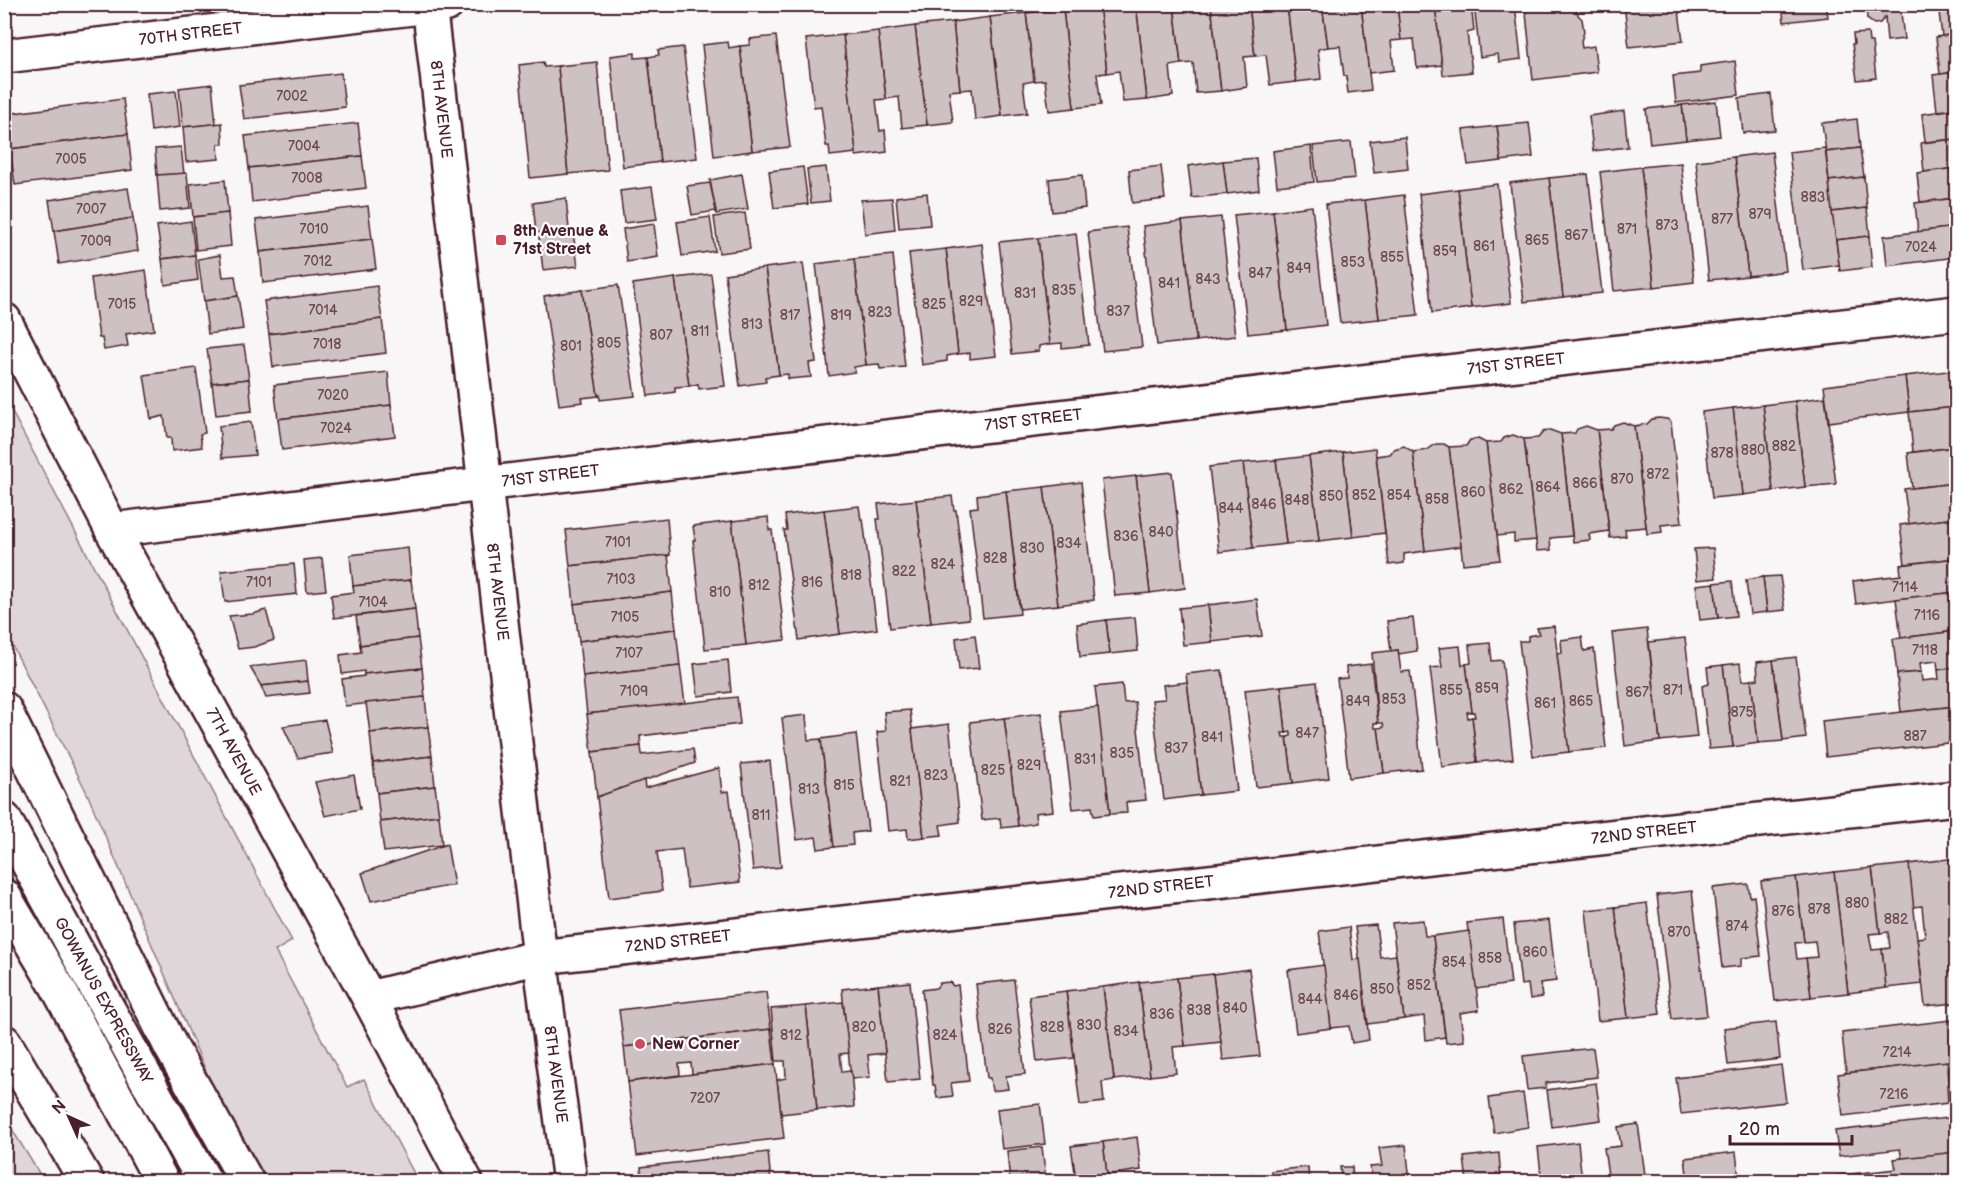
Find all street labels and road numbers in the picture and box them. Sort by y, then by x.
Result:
street label: 70TH STREET [138,19,244,50]
street label: 8TH AVENUE [426,59,456,159]
street label: 71ST STREET [1466,349,1566,379]
street label: 71ST STREET [984,405,1084,435]
street label: 71ST STREET [501,461,601,491]
street label: 8TH AVENUE [482,542,513,642]
street label: 7TH AVENUE [202,705,265,799]
street label: 72ND STREET [1590,818,1698,848]
street label: 72ND STREET [1107,872,1215,903]
street label: GOWANUS EXPRESSWAY [50,914,157,1088]
street label: 72ND STREET [624,926,732,957]
street label: 8TH AVENUE [540,1025,572,1124]

